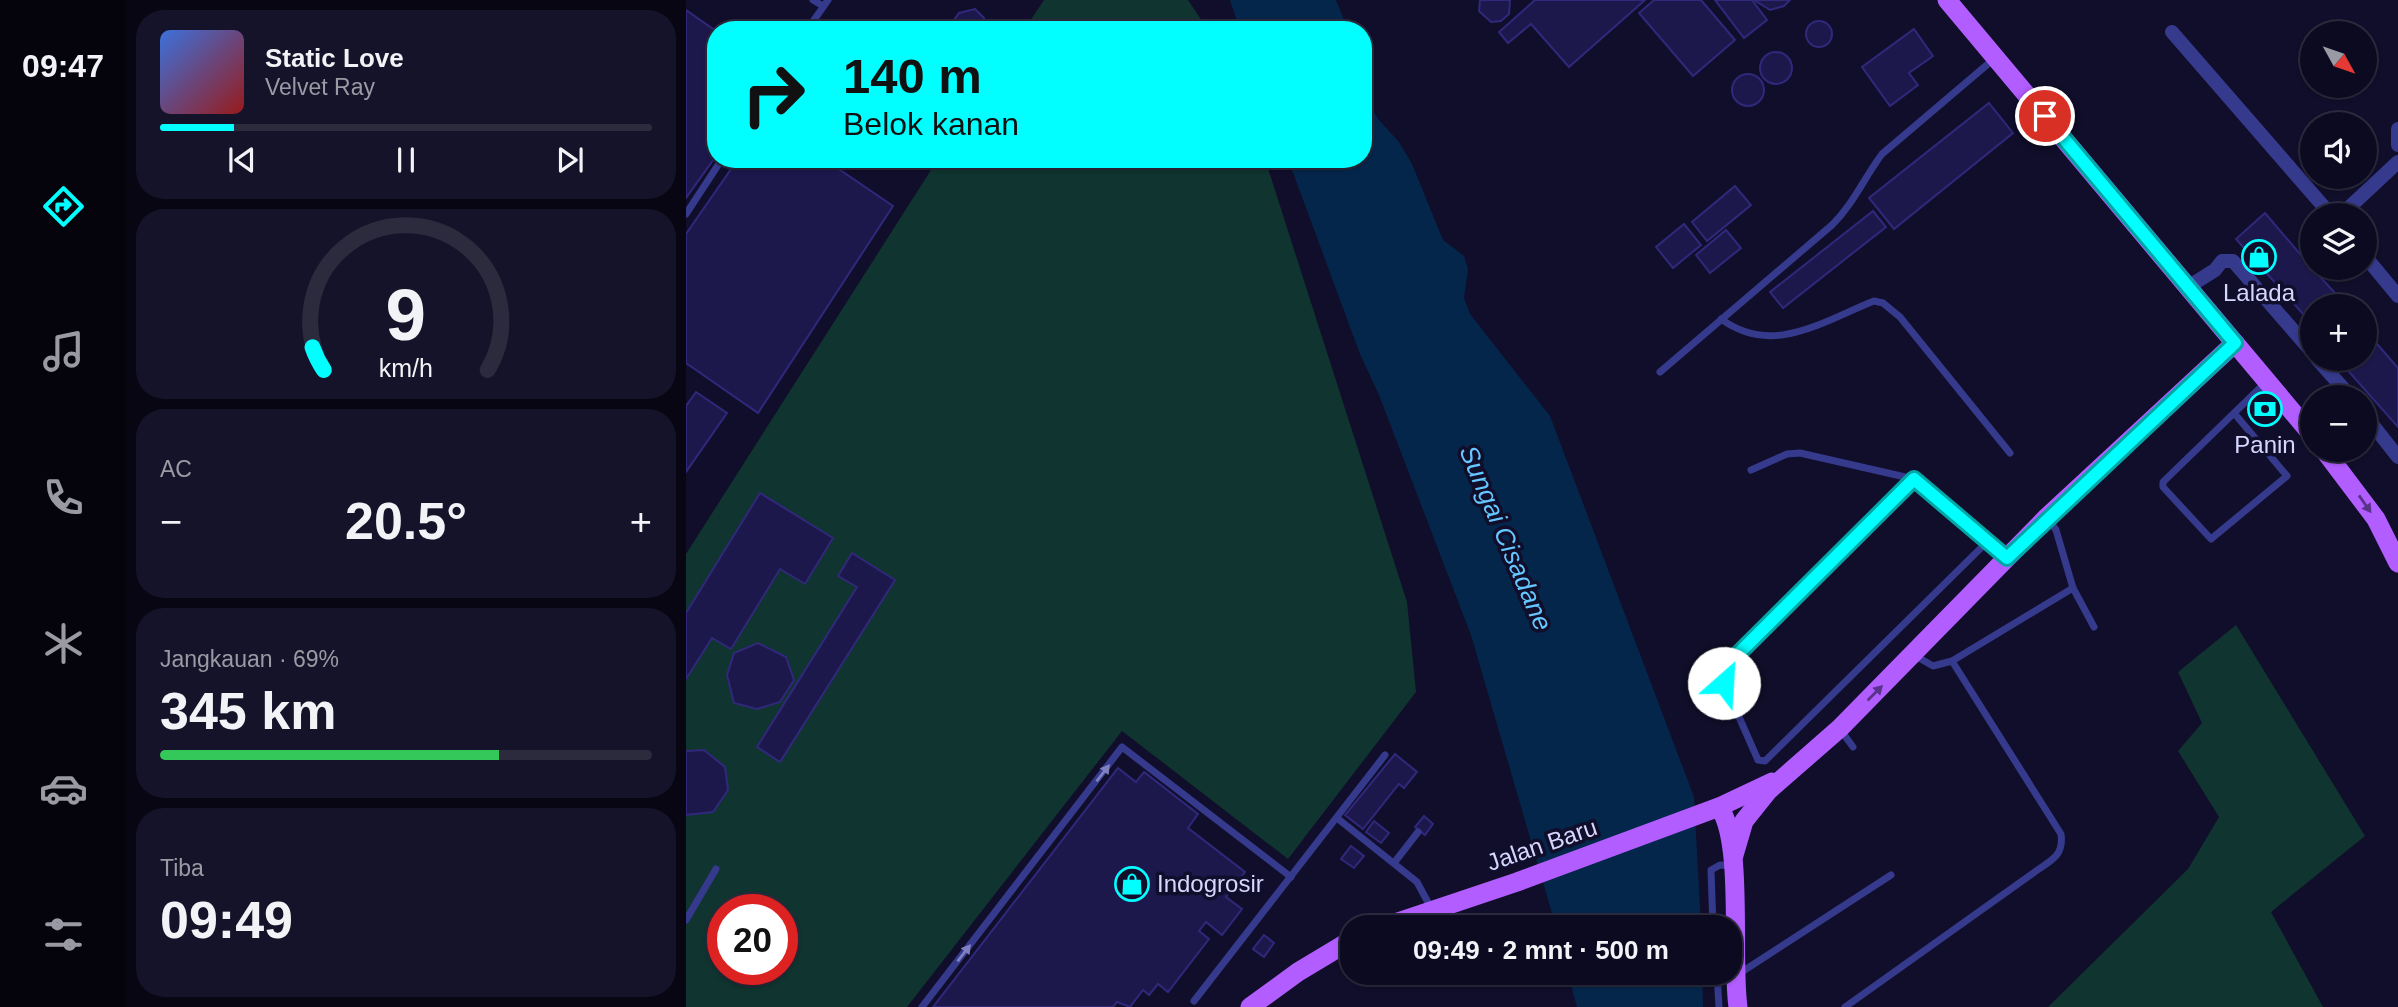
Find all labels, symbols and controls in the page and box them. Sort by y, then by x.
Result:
north arrow [2300,21,2376,98]
map controls [2300,21,2377,462]
text: Static Love [265,43,404,73]
text: 09:47 [22,48,104,84]
icon: right [728,49,819,140]
text: 140 m [843,49,982,103]
text: Velvet Ray [265,74,375,100]
pin [2015,86,2075,146]
icon: arrive [2026,97,2064,135]
text: Belok kanan [843,106,1019,142]
button: sound [2300,112,2377,189]
icon: previous [223,141,261,179]
icon: pause [387,141,425,179]
icon: next [551,141,589,179]
icon: directions [39,182,88,231]
button: layers [2300,203,2377,280]
shop icon: Lalada [2240,238,2278,276]
text: 9 [386,275,426,356]
place label: Lalada [2223,279,2296,306]
button: + [2300,294,2377,371]
icon: music [39,327,88,376]
text: km/h [379,354,433,382]
button: − [2300,385,2377,462]
bank icon: Panin [2246,390,2284,428]
place label: Panin [2234,431,2296,458]
water label: Sungai Cisadane [1454,441,1558,635]
text: AC [160,456,192,482]
icon: phone [39,473,88,522]
text: 20.5° [345,492,467,550]
one-way arrow [2358,495,2372,513]
text: − [160,501,182,543]
text: + [630,501,652,543]
icon: climate [39,619,88,668]
text: Jangkauan · 69% [160,646,339,672]
position arrow [1687,646,1761,720]
text: 345 km [160,682,336,740]
one-way arrow [1867,684,1884,701]
icon: car [39,764,88,813]
one-way arrow [1095,764,1110,782]
street label: Jalan Baru [1483,813,1600,876]
text: Tiba [160,855,204,881]
shop icon: Indogrosir [1113,865,1151,903]
place label: Indogrosir [1157,870,1264,897]
text: 09:49 [160,891,293,949]
speed limit sign: 20 [707,894,798,985]
icon: filters [39,910,88,959]
text: 09:49 · 2 mnt · 500 m [1413,935,1669,965]
one-way arrow [956,944,970,962]

